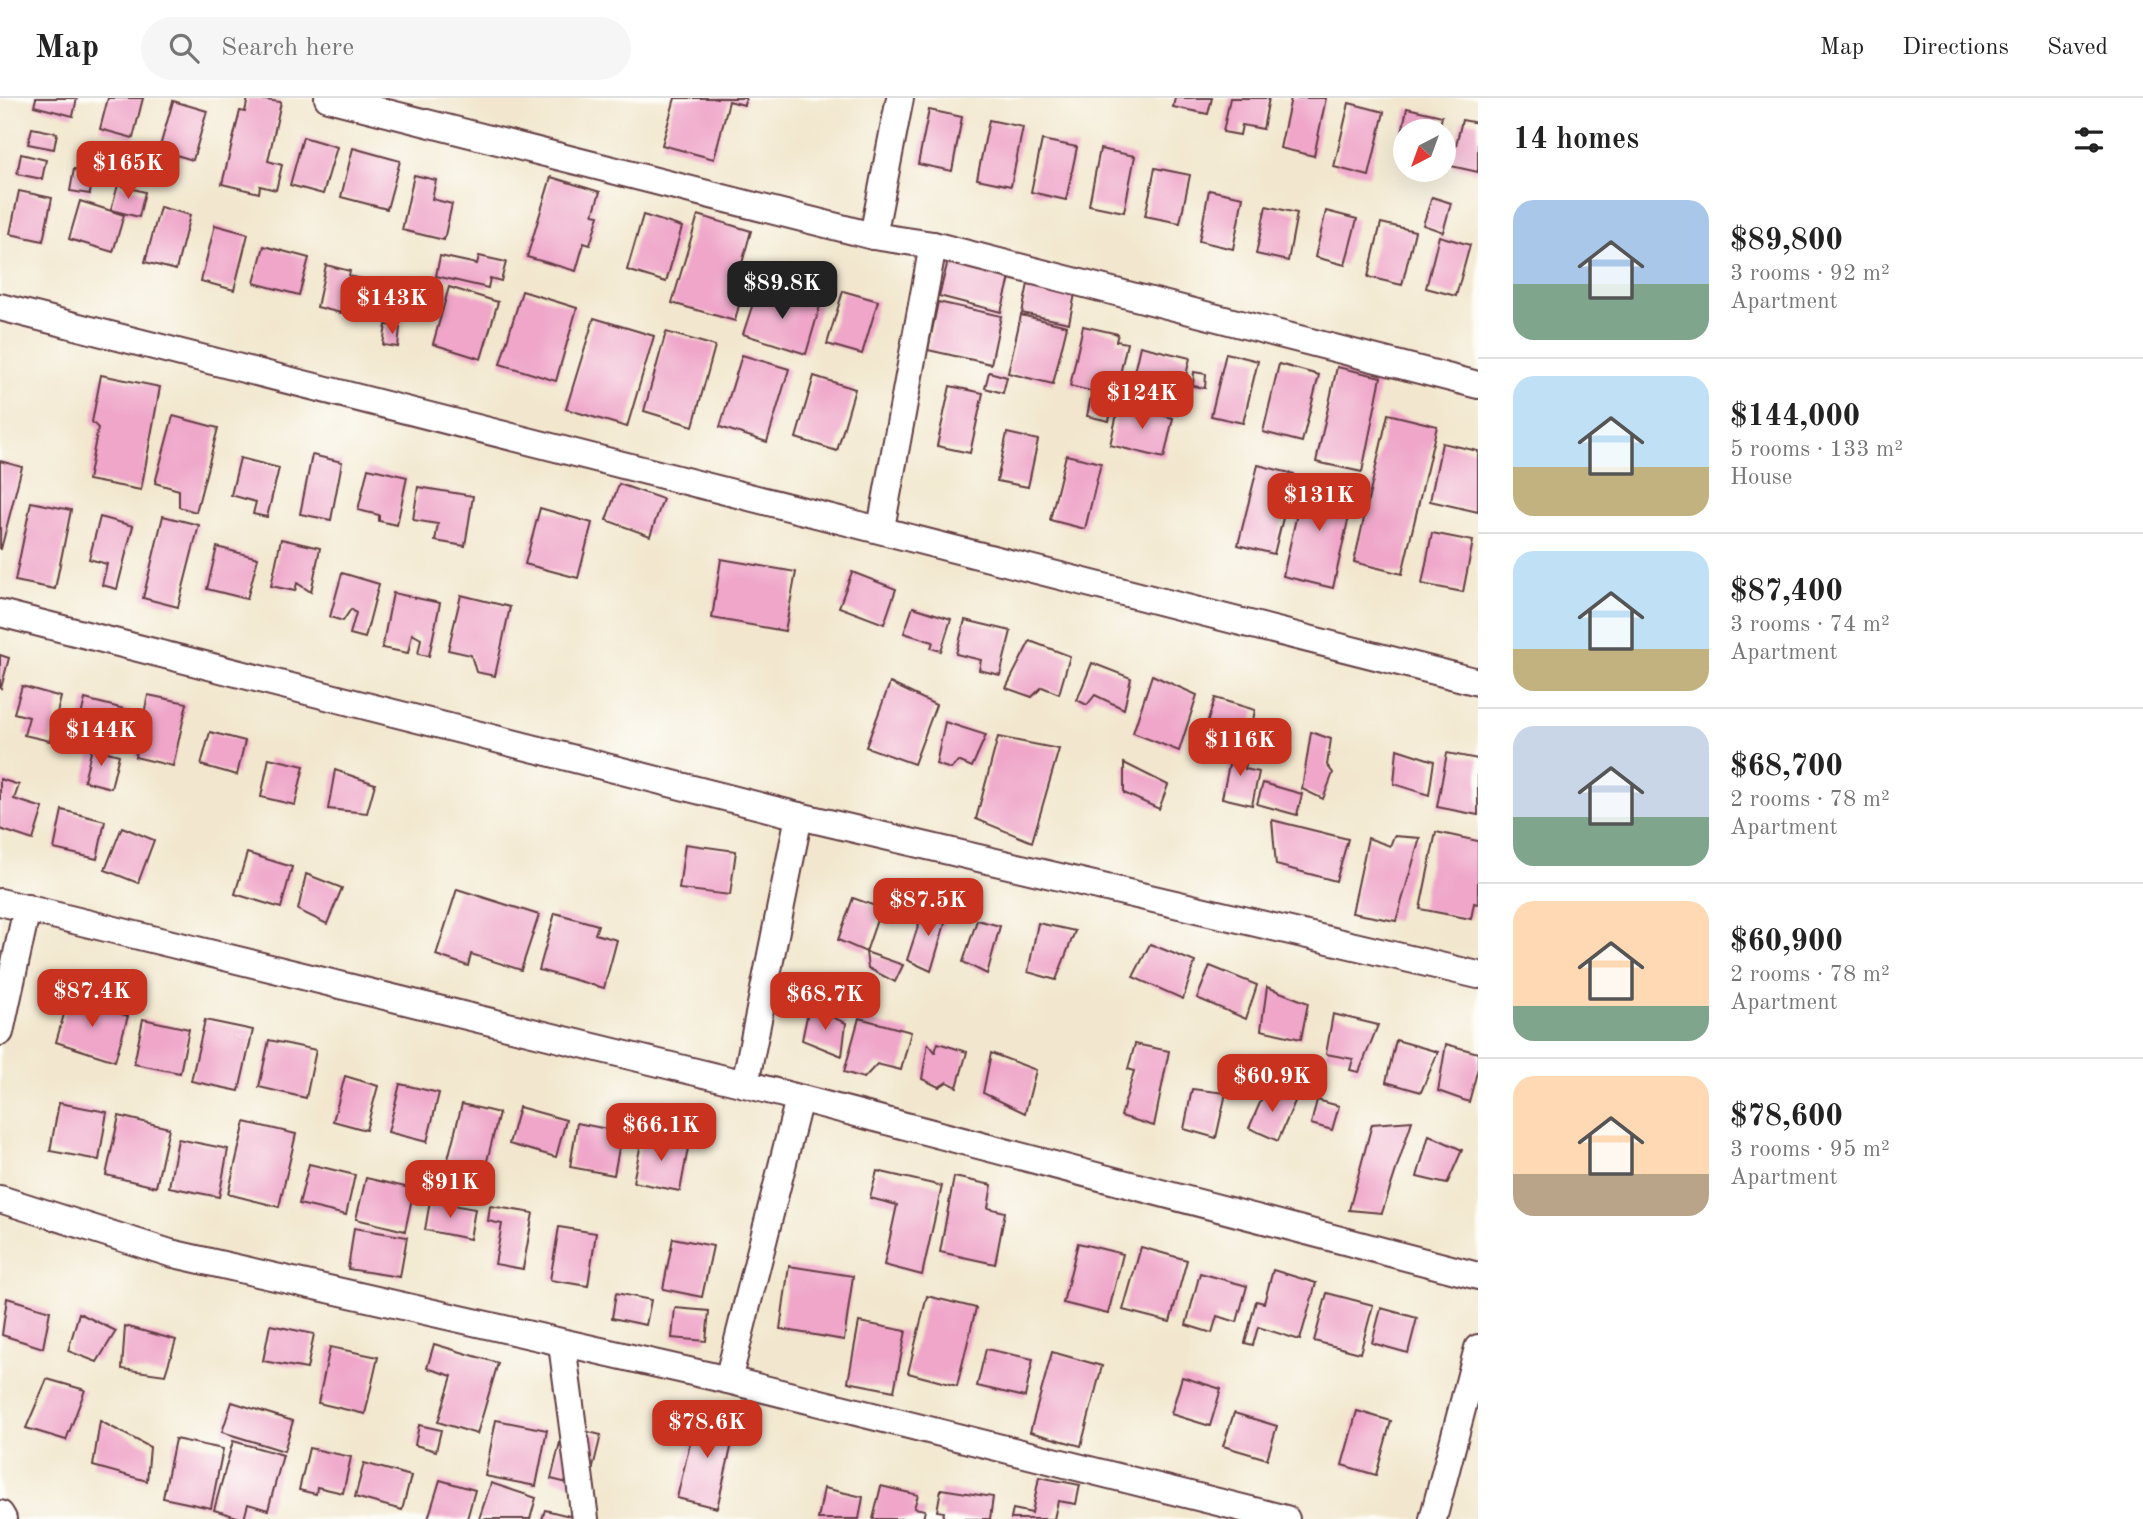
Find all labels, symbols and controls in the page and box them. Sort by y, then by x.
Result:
search box [141,17,631,80]
icon: search [165,29,203,67]
text: Map [35,32,99,65]
text: Search here [221,35,354,61]
text: Map [1820,36,1864,60]
text: Directions [1902,36,2009,60]
text: Saved [2047,36,2108,60]
north arrow [1393,119,1456,182]
map controls [1393,119,1456,182]
icon: filters [2070,121,2108,159]
text: 14 homes [1513,125,1639,155]
pin: $165K [79,141,177,201]
text: $165K [92,152,164,175]
text: $89,800 [1730,226,1843,256]
icon: home [1569,228,1653,312]
pin: $89.8K [725,262,839,321]
text: 3 rooms · 92 m² [1730,262,1890,285]
text: $89.8K [743,272,821,295]
pin: $143K [343,276,441,336]
text: $143K [356,287,428,310]
text: Apartment [1730,290,1838,313]
pin: $124K [1093,372,1191,431]
text: $124K [1106,382,1178,405]
text: $144,000 [1730,402,1860,432]
icon: home [1569,404,1653,488]
text: 5 rooms · 133 m² [1730,438,1903,461]
text: House [1730,466,1792,489]
pin: $131K [1270,474,1368,533]
text: $131K [1283,484,1355,507]
text: $87,400 [1730,577,1843,607]
icon: home [1569,579,1653,663]
text: 3 rooms · 74 m² [1730,613,1890,636]
text: Apartment [1730,641,1838,664]
pin: $144K [52,708,150,768]
pin: $116K [1191,718,1289,778]
text: $144K [65,719,137,742]
text: $116K [1204,729,1276,752]
text: $68,700 [1730,752,1843,782]
icon: home [1569,754,1653,838]
text: 2 rooms · 78 m² [1730,788,1890,811]
text: Apartment [1730,816,1838,839]
pin: $87.5K [871,878,985,938]
text: $87.5K [889,889,967,912]
text: $60,900 [1730,927,1843,957]
icon: home [1569,929,1653,1013]
text: 2 rooms · 78 m² [1730,963,1890,986]
pin: $87.4K [35,970,149,1029]
pin: $68.7K [768,972,882,1032]
text: $87.4K [53,980,131,1003]
text: $68.7K [786,983,864,1006]
text: Apartment [1730,991,1838,1014]
pin: $60.9K [1215,1054,1329,1114]
text: $60.9K [1233,1065,1311,1088]
text: $78,600 [1730,1102,1843,1132]
pin: $66.1K [604,1104,718,1163]
icon: home [1569,1104,1653,1188]
text: $66.1K [622,1114,700,1137]
text: 3 rooms · 95 m² [1730,1138,1890,1161]
pin: $91K [409,1160,491,1220]
text: Apartment [1730,1166,1838,1189]
text: $91K [421,1171,479,1194]
pin: $78.6K [650,1400,764,1460]
text: $78.6K [668,1411,746,1434]

